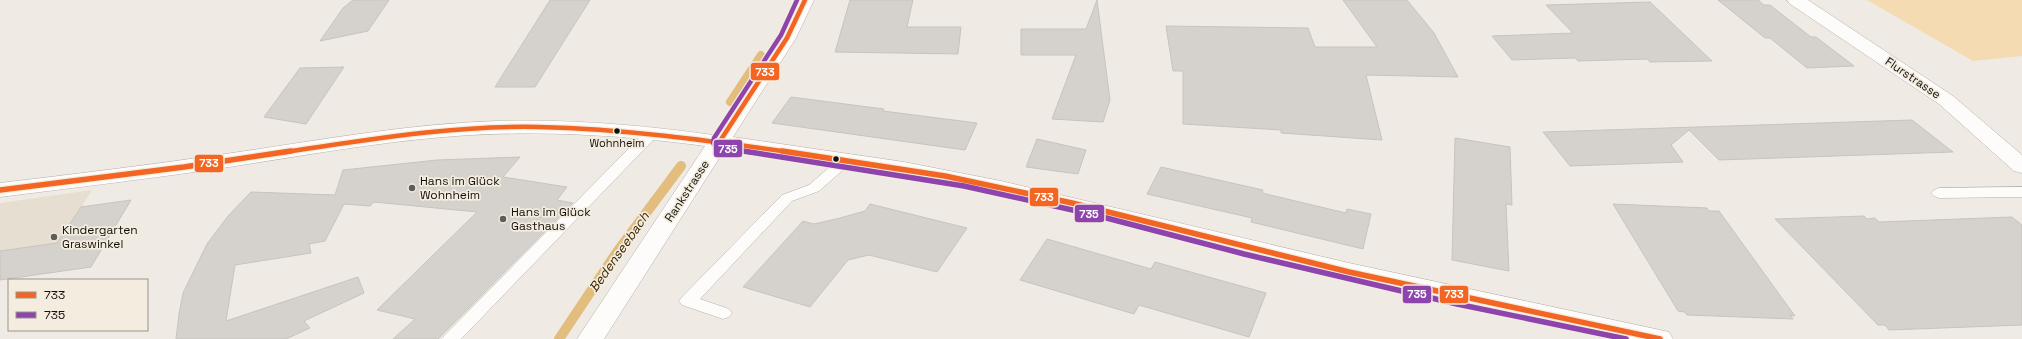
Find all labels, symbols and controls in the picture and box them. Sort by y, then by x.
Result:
street label: Flurstrasse [1882,54,1944,102]
line badge: 733 [750,62,780,81]
text: 733 [755,65,775,79]
marker: Wohnheim [612,126,622,136]
place label: Wohnheim [589,136,645,150]
line badge: 735 [713,139,743,158]
text: 735 [718,142,738,156]
line badge: 733 [194,154,224,173]
unlabelled marker [831,154,841,164]
text: 733 [199,156,219,170]
street label: Rankstrasse [661,157,713,225]
place label: Hans im Glück Wohnheim [420,173,500,203]
marker: Hans im Glück Wohnheim [407,183,417,193]
line badge: 733 [1029,187,1059,207]
text: 733 [1034,190,1054,204]
place label: Hans im Glück Gasthaus [511,204,591,234]
line badge: 735 [1074,204,1105,223]
text: 735 [1079,207,1099,221]
water label: Bedenseebach [585,208,654,295]
marker: Hans im Glück Gasthaus [498,214,508,224]
place label: Kindergarten Graswinkel [62,222,138,252]
marker: Kindergarten Graswinkel [49,232,59,242]
legend [8,279,148,331]
line badge: 735 [1402,285,1432,304]
line badge: 733 [1439,285,1469,304]
text: 733 [44,287,65,303]
text: 735 [1407,287,1427,301]
text: 733 [1444,287,1464,301]
text: 735 [44,307,65,323]

